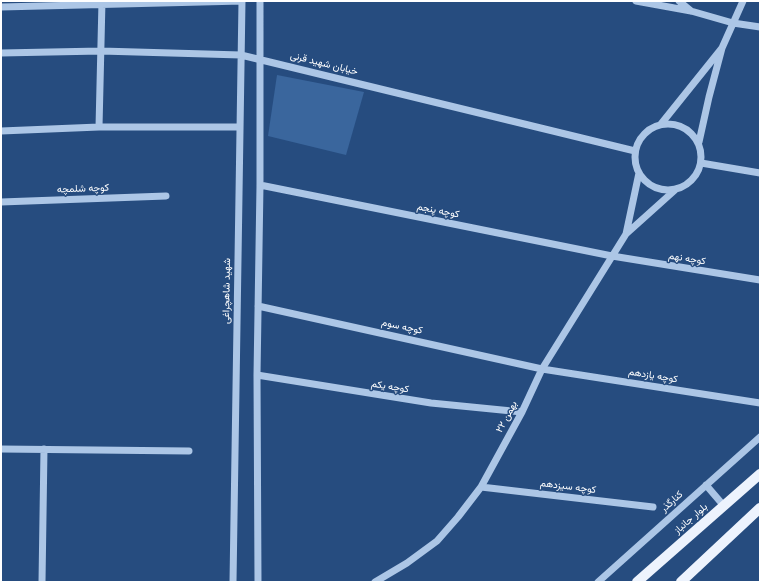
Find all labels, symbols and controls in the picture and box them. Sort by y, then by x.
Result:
street label: خیابان شهید قرنی [289,50,359,78]
street label: کوچه شلمچه [57,182,109,196]
street label: کوچه پنجم [416,201,460,221]
street label: کوچه نهم [667,250,707,268]
street label: شهید شاهچراغی [220,258,234,324]
street label: کوچه سوم [380,317,424,337]
street label: کوچه یازدهم [627,366,679,386]
street label: کوچه یکم [370,378,410,396]
street label: ۲۲ بهمن [494,399,520,435]
street label: کوچه سیزدهم [539,478,597,496]
street label: کنارگذر [658,489,686,515]
street label: بلوار جانباز [672,501,710,537]

